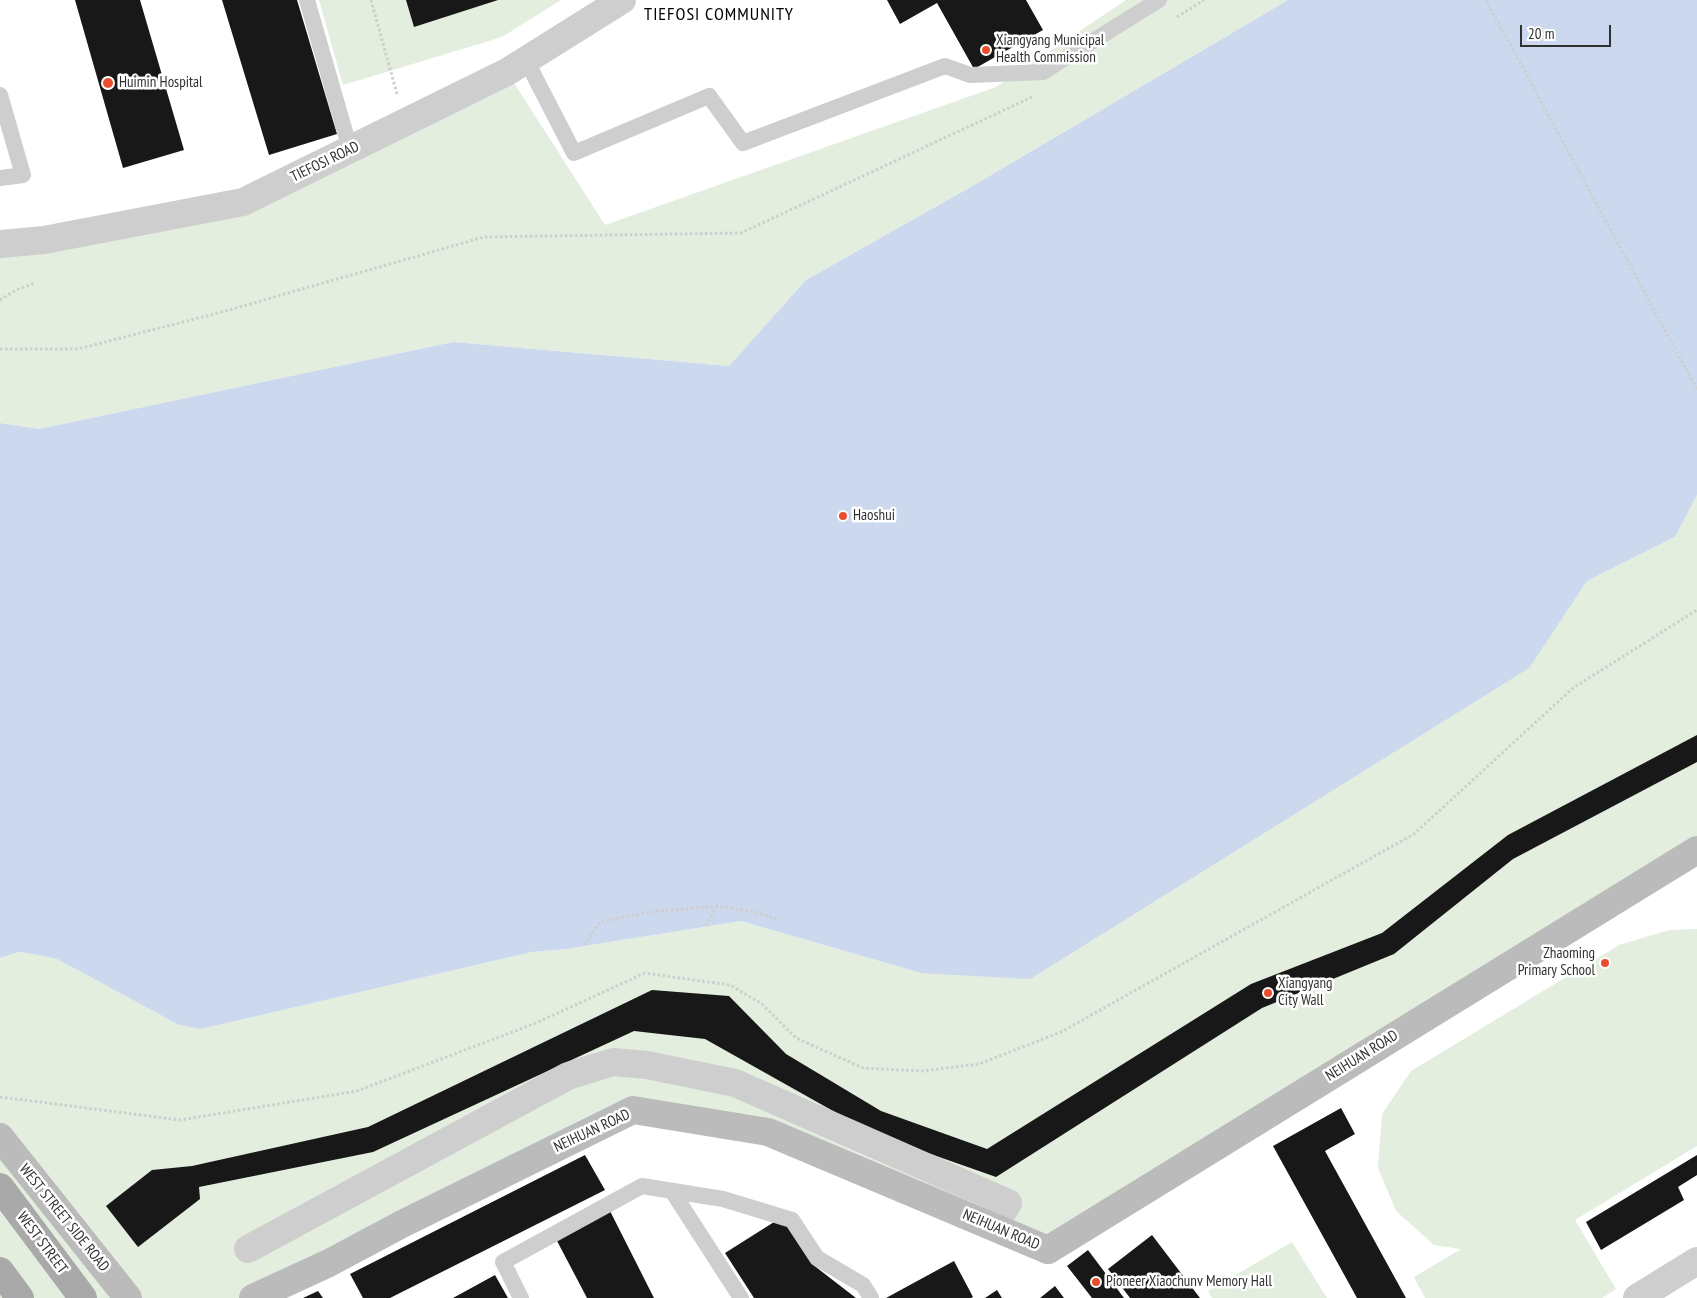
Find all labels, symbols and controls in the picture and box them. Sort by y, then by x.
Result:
district label: TIEFOSI COMMUNITY [642,4,796,26]
scale bar [1522,15,1613,47]
text: 20 m [1528,24,1554,43]
place label: Xiangyang Municipal Health Commission [996,32,1104,67]
marker: Xiangyang Municipal Health Commission [980,44,992,56]
place label: Huimin Hospital [119,74,203,92]
marker: Huimin Hospital [101,76,115,90]
street label: TIEFOSI ROAD [288,138,362,186]
place label: Haoshui [853,507,895,525]
marker: Haoshui [837,510,849,522]
place label: Zhaoming Primary School [1518,945,1595,980]
marker: Zhaoming Primary School [1599,957,1611,969]
place label: Xiangyang City Wall [1278,975,1333,1010]
marker: Xiangyang City Wall [1262,987,1274,999]
street label: NEIHUAN ROAD [1323,1027,1401,1085]
street label: NEIHUAN ROAD [551,1106,633,1156]
street label: WEST STREET SIDE ROAD [15,1161,113,1275]
street label: NEIHUAN ROAD [960,1206,1042,1254]
street label: WEST STREET [13,1209,71,1277]
place label: Pioneer Xiaochunv Memory Hall [1106,1273,1272,1291]
marker: Pioneer Xiaochunv Memory Hall [1090,1276,1102,1288]

